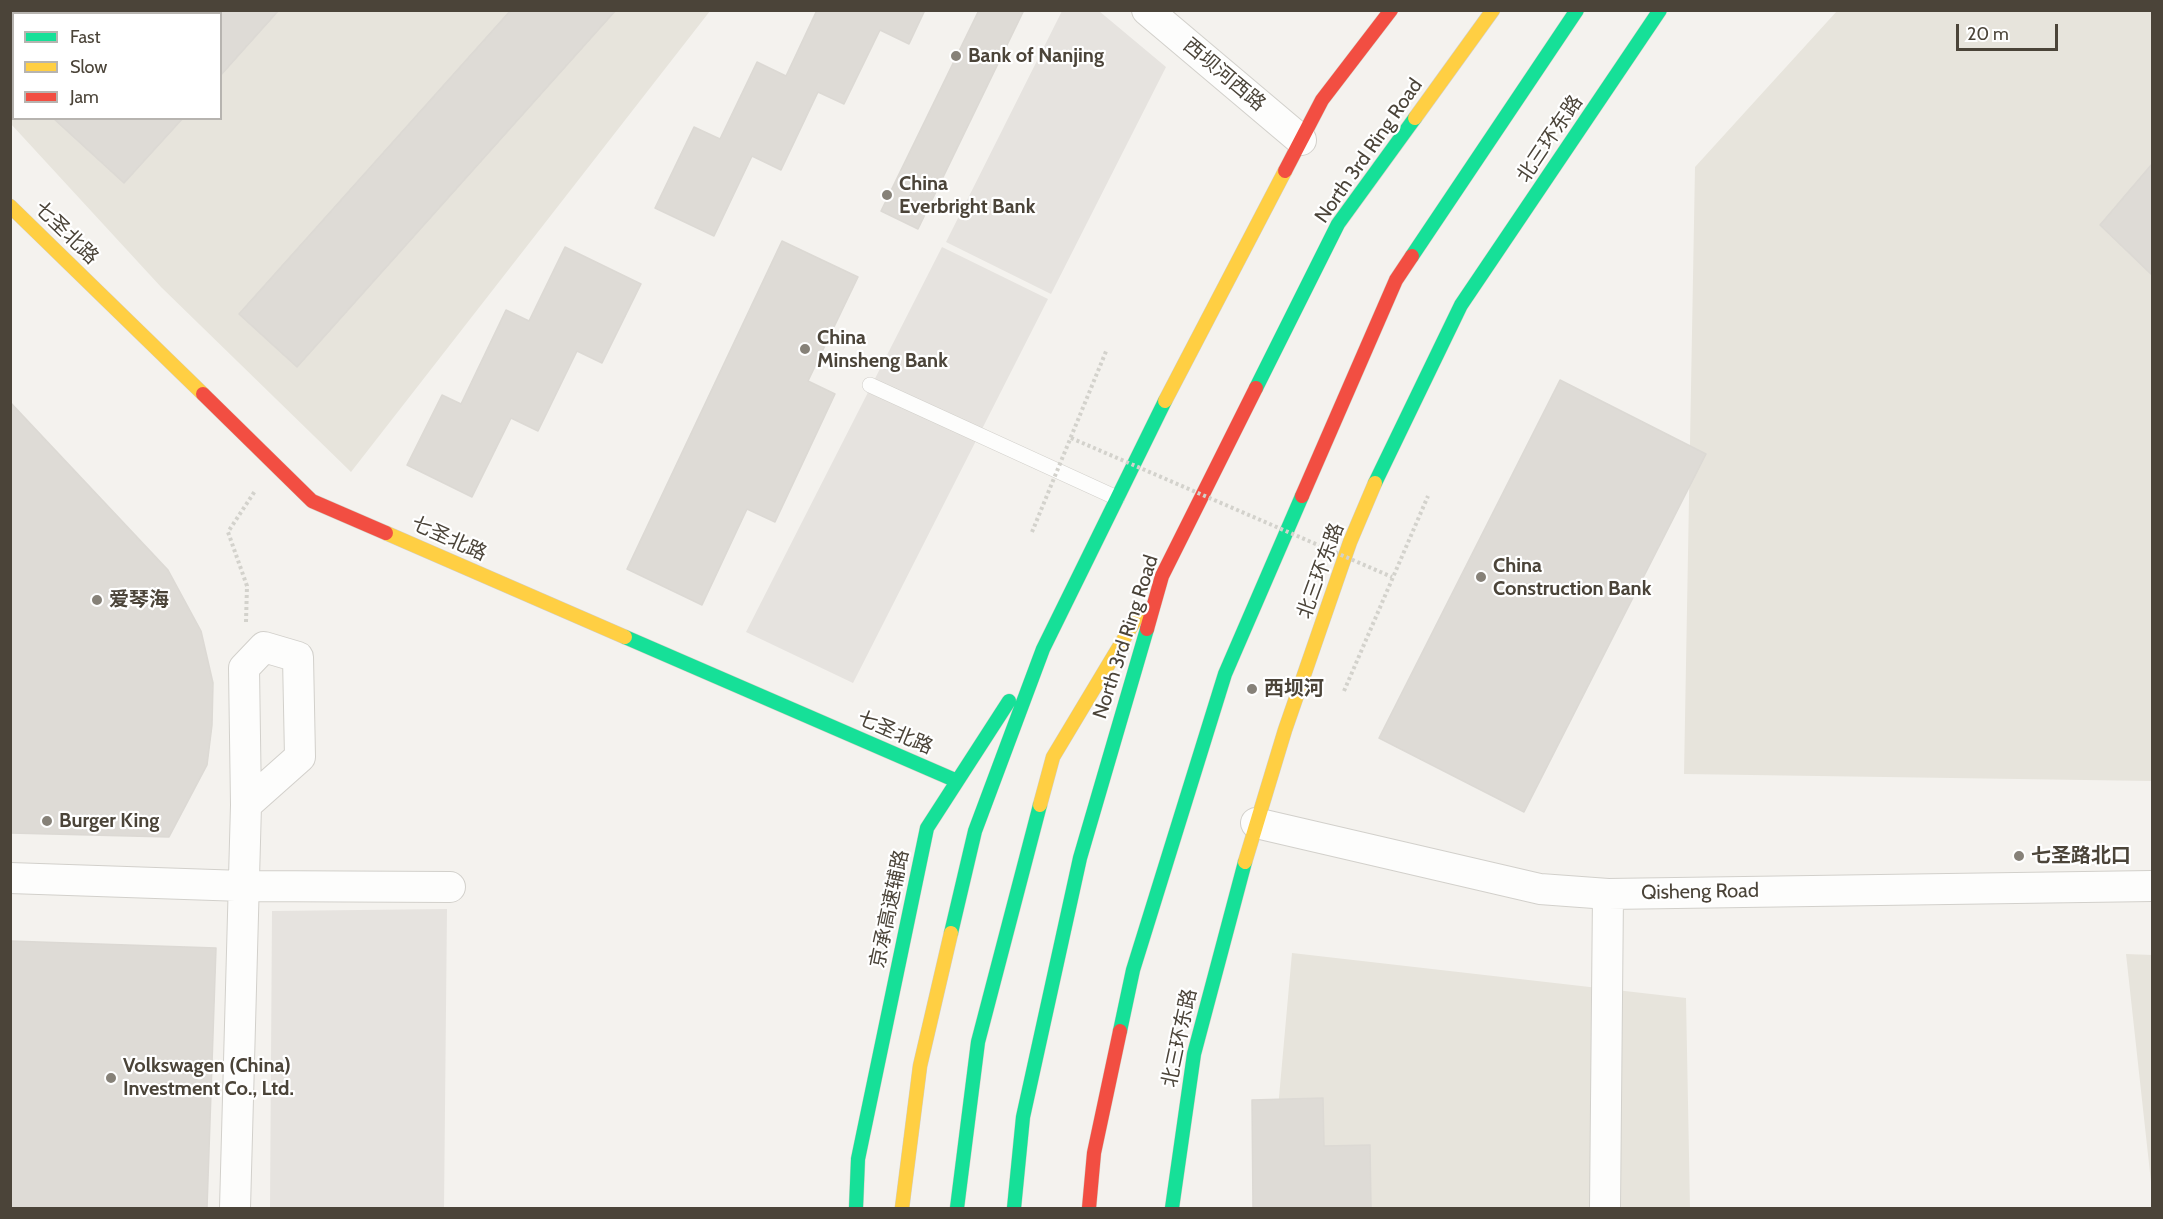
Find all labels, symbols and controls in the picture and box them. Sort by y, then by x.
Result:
legend [12,12,222,120]
scale bar [1959,12,2061,50]
text: 20 m [1967,23,2009,45]
text: Fast [70,26,101,48]
street label: 西坝河西路 [1178,34,1270,116]
place label: Bank of Nanjing [968,44,1104,68]
marker: Bank of Nanjing [949,49,963,63]
text: Slow [70,56,107,78]
street label: North 3rd Ring Road [1310,74,1428,228]
text: Jam [70,86,99,108]
street label: 北三环东路 [1512,91,1588,187]
place label: China Everbright Bank [899,172,1035,219]
marker: China Everbright Bank [880,188,894,202]
street label: 七圣北路 [29,197,103,269]
place label: China Minsheng Bank [817,326,948,373]
marker: China Minsheng Bank [798,342,812,356]
street label: 七圣北路 [408,512,490,566]
street label: 北三环东路 [1293,520,1349,622]
street label: North 3rd Ring Road [1088,552,1164,722]
place label: China Construction Bank [1493,554,1651,601]
marker: China Construction Bank [1474,570,1488,584]
place label: 爱琴海 [109,588,169,612]
marker: 爱琴海 [90,593,104,607]
place label: 西坝河 [1264,677,1324,701]
marker: 西坝河 [1245,682,1259,696]
street label: 七圣北路 [853,706,937,760]
place label: Burger King [59,809,159,833]
marker: Burger King [40,814,54,828]
place label: 七圣路北口 [2031,844,2131,868]
street label: 京承高速辅路 [866,848,914,970]
marker: 七圣路北口 [2012,849,2026,863]
street label: Qisheng Road [1641,879,1759,905]
street label: 北三环东路 [1158,987,1202,1089]
place label: Volkswagen (China) Investment Co., Ltd. [123,1054,294,1101]
marker: Volkswagen (China) Investment Co., Ltd. [104,1071,118,1085]

